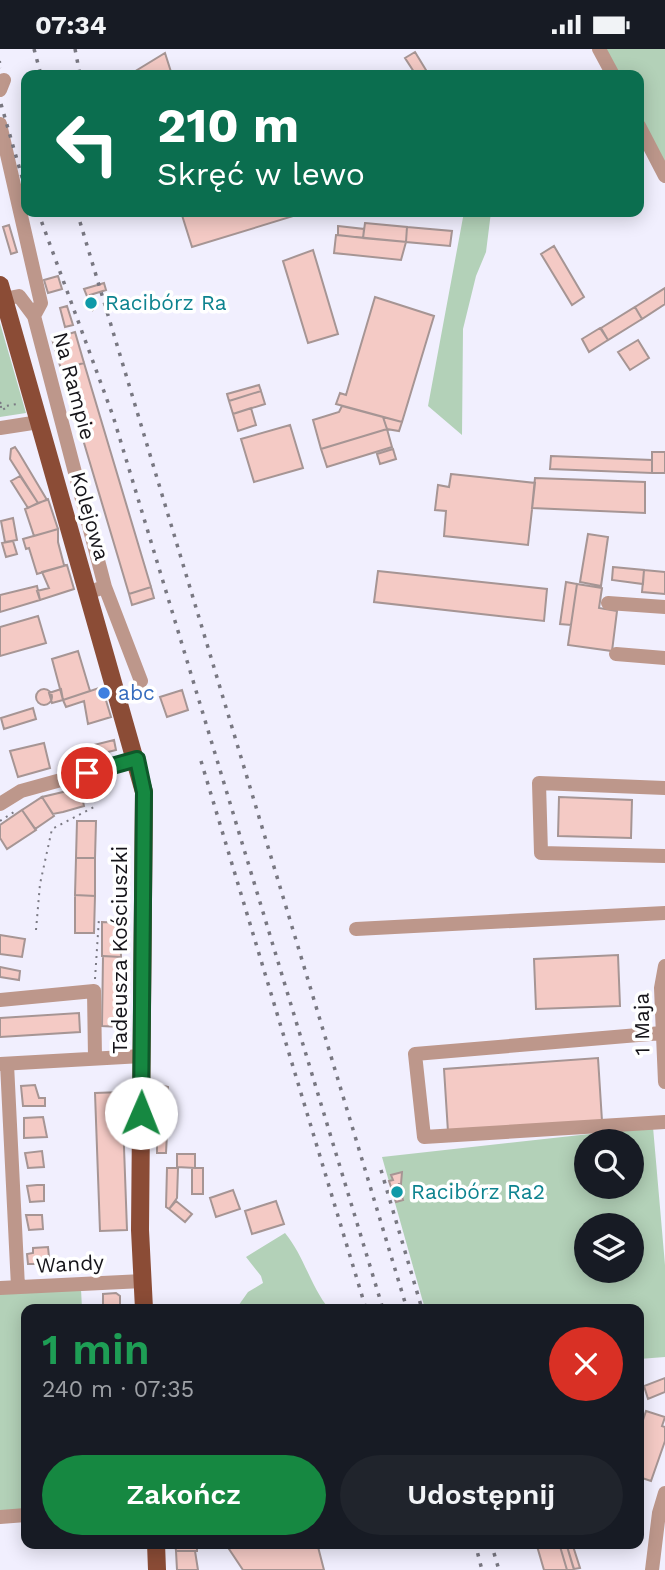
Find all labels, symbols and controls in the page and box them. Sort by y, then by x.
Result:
text: 07:34 [35,10,106,40]
text: 210 m [157,96,299,154]
icon: left [42,98,133,189]
text: Skręć w lewo [157,155,365,193]
place label: Racibórz Ra [105,290,227,315]
marker: Racibórz Ra [83,295,99,311]
street label: Na Rampie [48,329,101,443]
street label: Kolejowa [66,469,115,563]
place label: abc [118,680,155,705]
marker: abc [96,685,112,701]
pin [57,743,117,803]
icon: arrive [68,754,106,792]
street label: Tadeusza Kościuszki [107,846,132,1054]
street label: 1 Maja [628,992,655,1055]
position arrow [104,1076,178,1150]
map controls [574,1129,644,1283]
button: search [574,1129,644,1199]
place label: Racibórz Ra2 [411,1179,545,1204]
marker: Racibórz Ra2 [389,1184,405,1200]
button: layers [574,1213,644,1283]
street label: Wandy [35,1249,105,1278]
text: 1 min [42,1325,150,1374]
button: close [549,1327,623,1401]
text: 240 m · 07:35 [42,1376,194,1403]
button: Zakończ [42,1455,326,1535]
button: Udostępnij [340,1455,623,1535]

